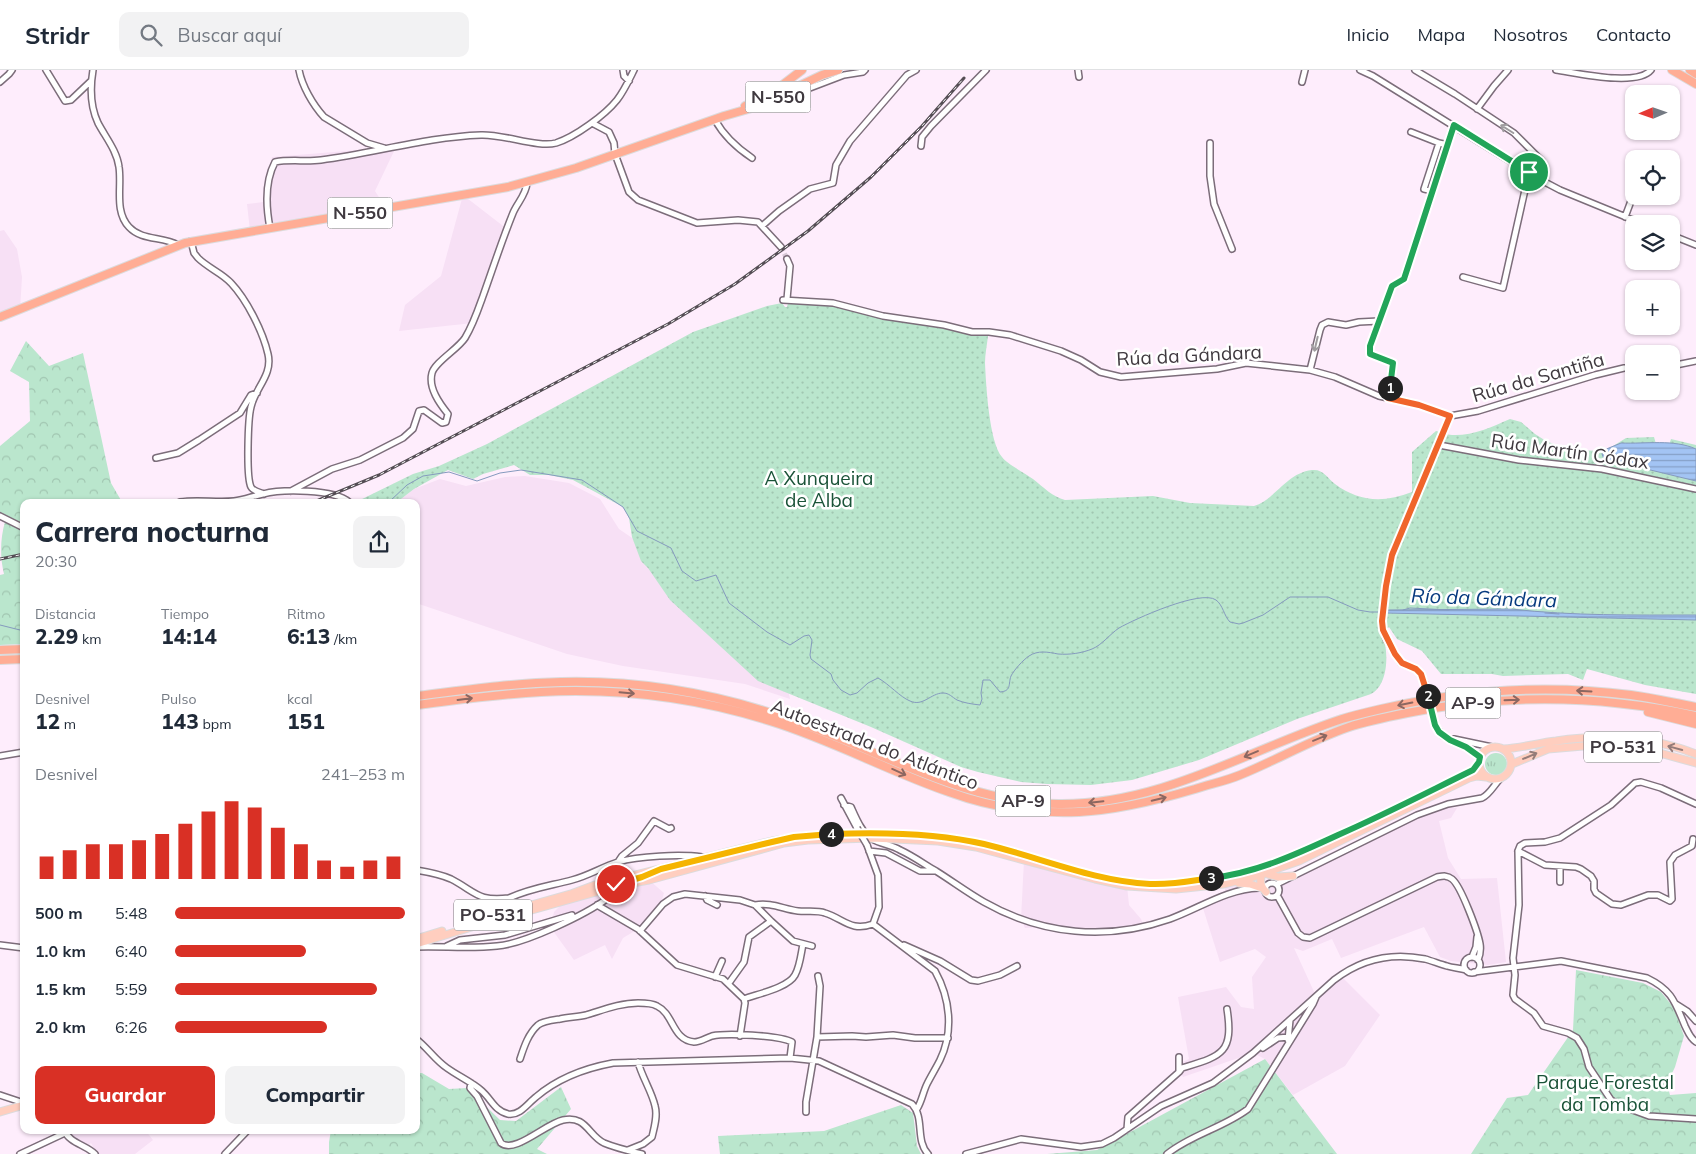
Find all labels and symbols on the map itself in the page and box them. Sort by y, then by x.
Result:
road number: N-550 [746,82,810,112]
north arrow [1625,85,1680,140]
one-way arrow [1500,124,1514,134]
pin [1508,151,1550,193]
road number: N-550 [328,198,392,228]
one-way arrow [1311,336,1320,352]
street label: Rúa da Gándara [1116,339,1262,371]
street label: Rúa da Santiña [1469,347,1607,407]
pin: 1 [1378,376,1402,400]
street label: Rúa Martín Códax [1490,428,1650,474]
park label: A Xunqueira de Alba [765,466,873,512]
water label: Río da Gándara [1411,582,1557,613]
pin: 2 [1416,684,1440,708]
one-way arrow [1576,687,1592,696]
road number: AP-9 [1446,688,1500,718]
one-way arrow [618,689,634,698]
street label: Autoestrada do Atlántico [768,693,982,795]
one-way arrow [456,694,472,704]
one-way arrow [1504,695,1520,705]
one-way arrow [1397,700,1413,710]
road number: PO-531 [1584,732,1662,762]
one-way arrow [1312,733,1327,742]
one-way arrow [1668,743,1684,752]
one-way arrow [1244,750,1259,760]
one-way arrow [1522,751,1537,761]
one-way arrow [891,768,906,778]
road number: AP-9 [996,786,1050,816]
one-way arrow [1151,794,1167,803]
one-way arrow [1088,797,1104,807]
pin: 4 [818,822,844,846]
pin [595,863,637,905]
pin: 3 [1198,866,1224,890]
road number: PO-531 [454,900,532,930]
park label: Parque Forestal da Tomba [1536,1070,1674,1116]

